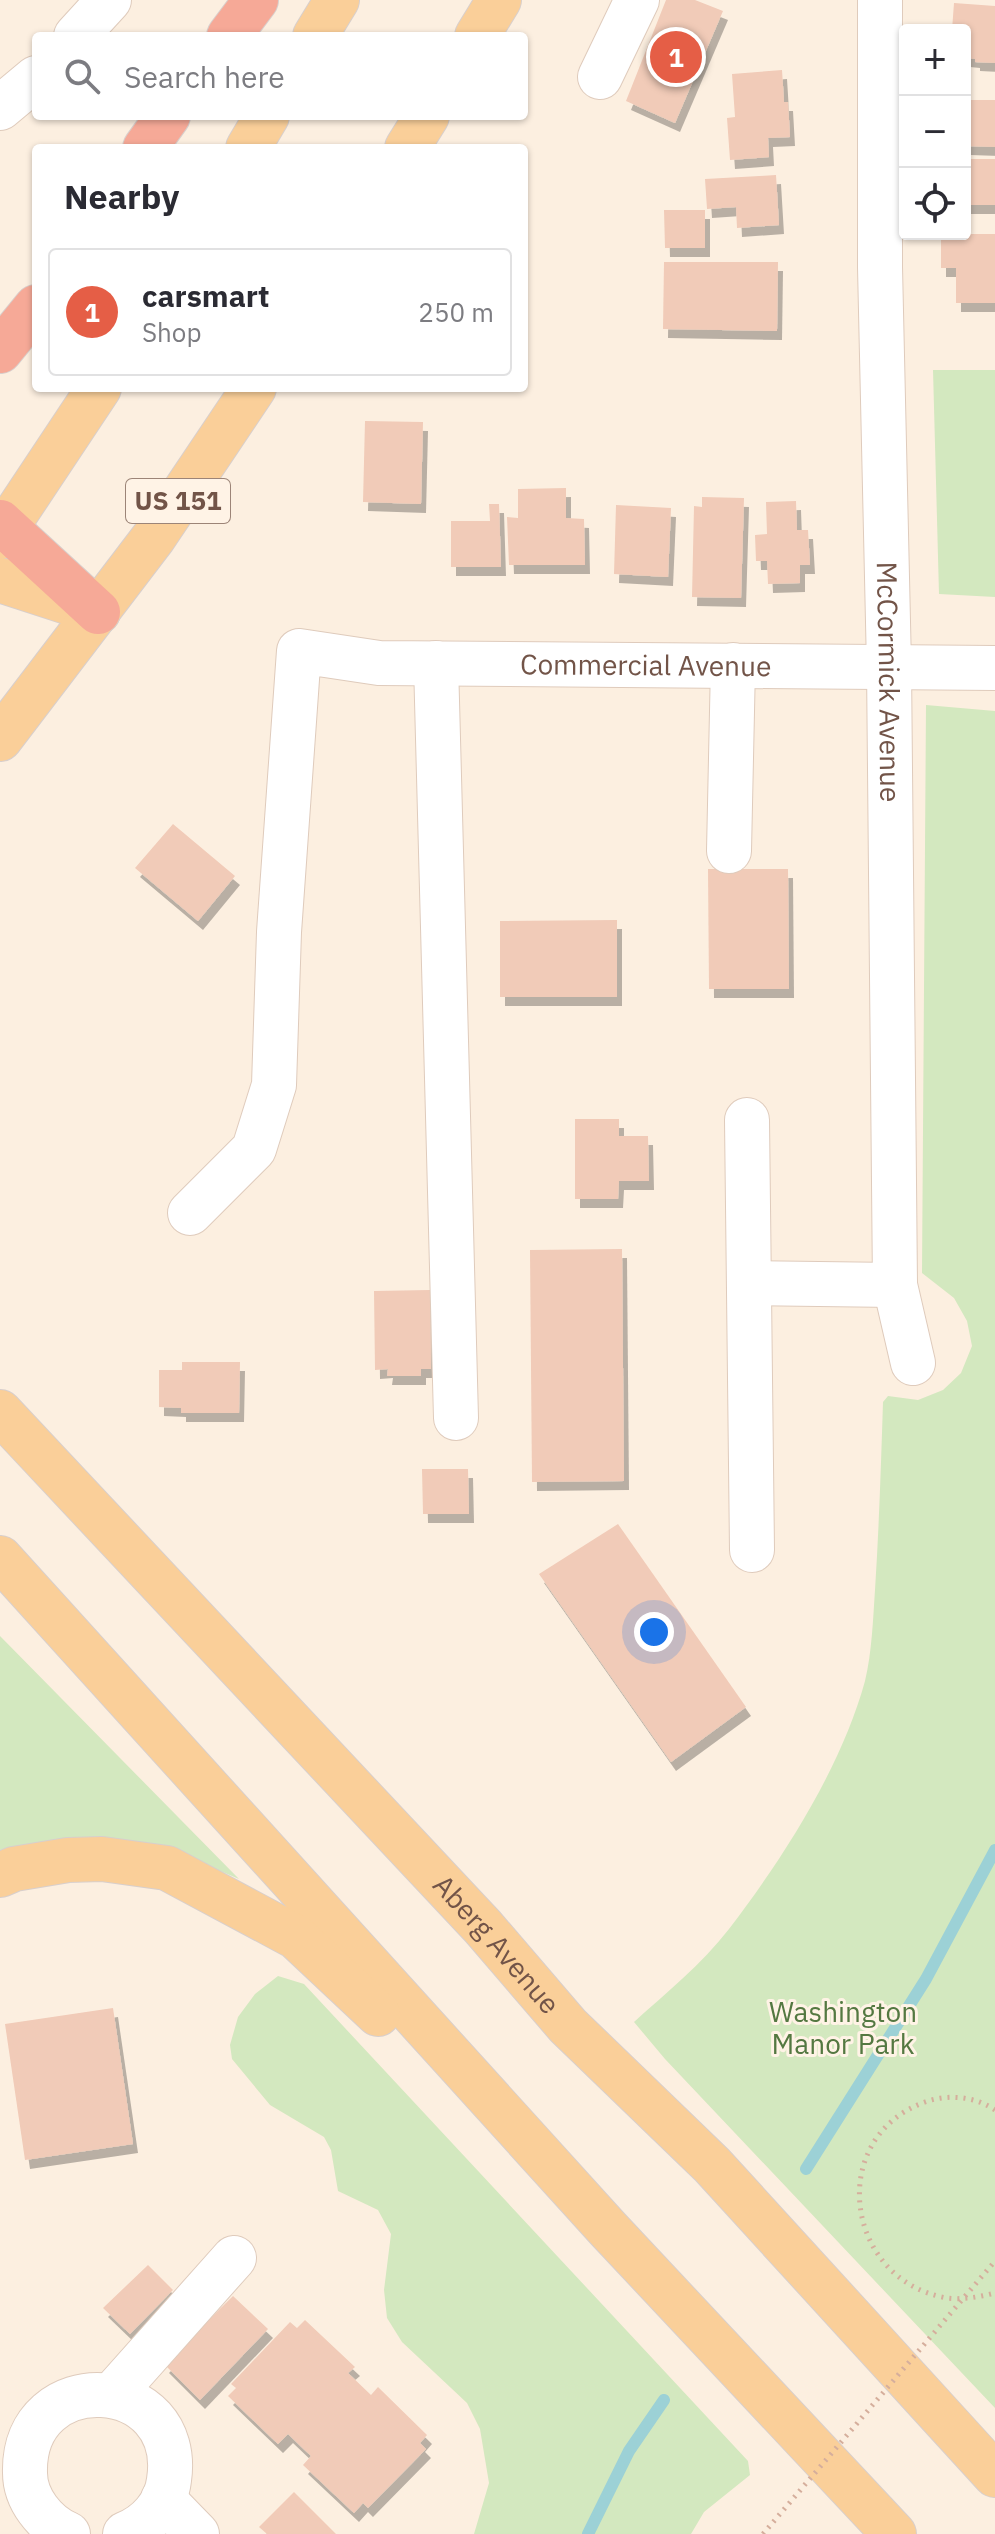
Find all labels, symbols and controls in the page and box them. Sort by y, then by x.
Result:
map controls [899,24,971,240]
button: + [899,24,971,96]
pin: 1 [650,27,702,87]
search box [32,32,528,120]
icon: search [60,54,104,98]
text: Search here [124,57,285,96]
button: − [899,96,971,168]
button: locate [899,168,971,240]
text: Nearby [64,174,179,218]
text: carsmart [142,276,269,315]
text: 1 [84,295,100,329]
text: 250 m [418,295,494,329]
text: Shop [142,315,202,349]
road number: US 151 [126,479,230,523]
street label: McCormick Avenue [869,561,909,802]
street label: Commercial Avenue [520,645,772,684]
your location [634,1612,674,1652]
street label: Aberg Avenue [425,1866,568,2021]
park label: Washington Manor Park [769,1993,917,2062]

